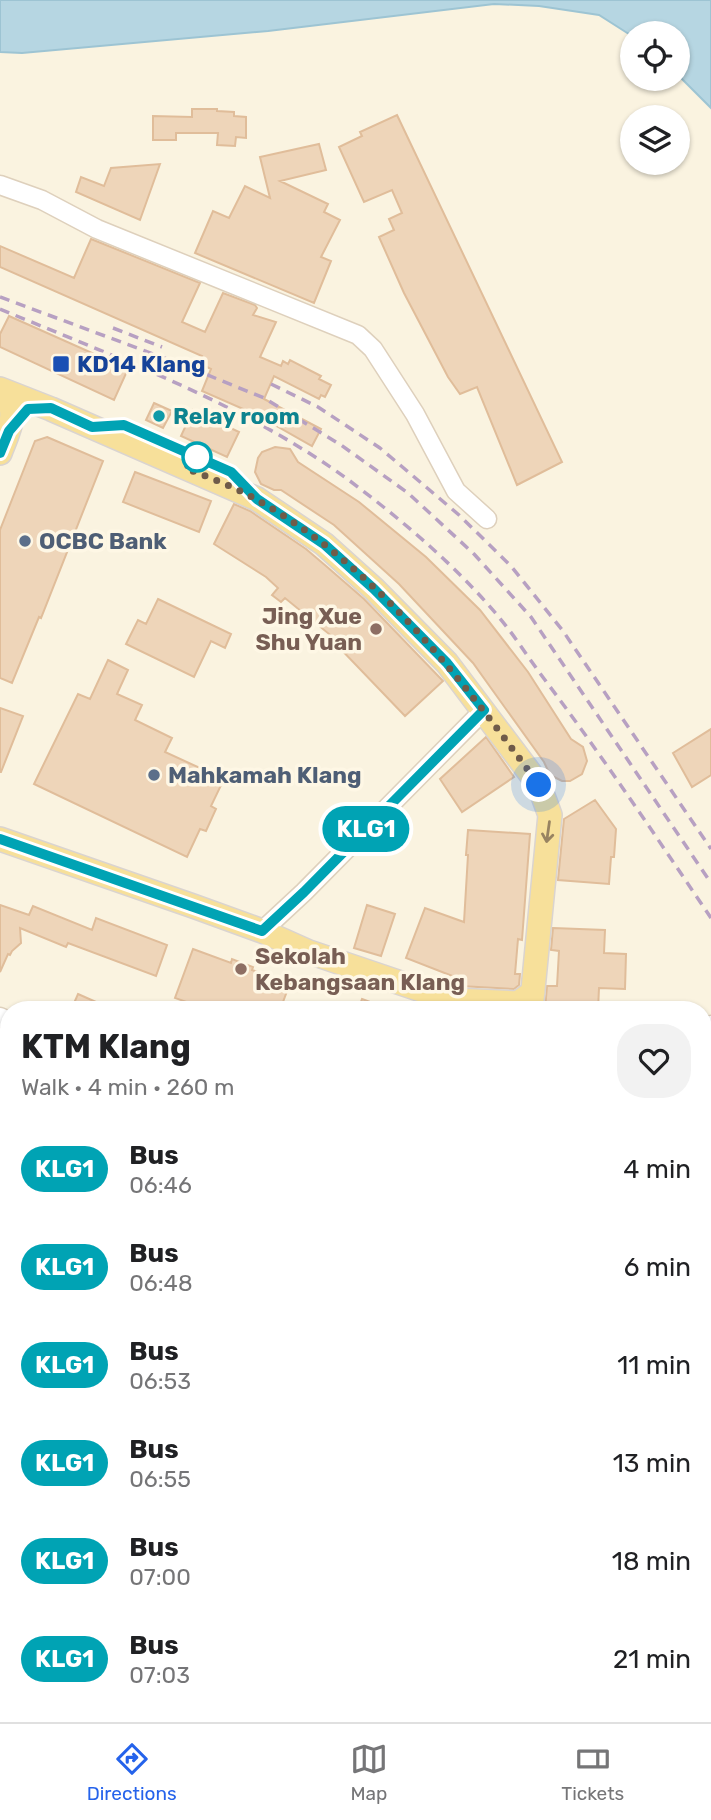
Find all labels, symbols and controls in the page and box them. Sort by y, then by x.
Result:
map controls [620,21,690,175]
button: locate [620,21,690,91]
button: layers [620,105,690,175]
place label: KD14 Klang [77,350,206,378]
marker: KD14 Klang [51,354,71,374]
place label: Relay room [173,402,300,430]
marker: Relay room [151,408,167,424]
unlabelled marker [182,442,212,472]
place label: OCBC Bank [39,527,167,555]
marker: OCBC Bank [17,533,33,549]
place label: Jing Xue Shu Yuan [255,602,362,656]
marker: Jing Xue Shu Yuan [368,621,384,637]
place label: Mahkamah Klang [168,761,362,789]
marker: Mahkamah Klang [146,767,162,783]
your location [521,767,556,802]
line badge: KLG1 [317,806,415,852]
text: KLG1 [336,815,396,843]
one-way arrow [541,820,554,843]
place label: Sekolah Kebangsaan Klang [255,942,465,996]
marker: Sekolah Kebangsaan Klang [233,961,249,977]
button: heart [617,1024,691,1098]
text: KTM Klang [21,1027,191,1066]
text: Walk · 4 min · 260 m [21,1073,235,1101]
text: Bus [129,1140,179,1171]
text: 4 min [623,1154,691,1185]
text: KLG1 [35,1155,94,1183]
text: 06:46 [129,1171,192,1199]
text: Bus [129,1238,179,1269]
text: 6 min [624,1252,691,1283]
text: KLG1 [35,1253,94,1281]
text: 06:48 [129,1269,193,1297]
text: Bus [129,1336,179,1367]
text: 11 min [617,1350,691,1381]
text: KLG1 [35,1351,94,1379]
text: 06:53 [129,1367,191,1395]
text: Bus [129,1434,179,1465]
text: 13 min [613,1448,691,1479]
text: KLG1 [35,1449,94,1477]
text: 06:55 [129,1465,191,1493]
text: Bus [129,1532,179,1563]
text: 18 min [612,1546,691,1577]
text: KLG1 [35,1547,94,1575]
text: 07:00 [129,1563,191,1591]
text: Bus [129,1630,179,1661]
text: 21 min [613,1644,691,1675]
text: KLG1 [35,1645,94,1673]
text: 07:03 [129,1661,190,1689]
tab: Directions [87,1740,177,1805]
tab: Map [350,1740,388,1805]
tab: Tickets [561,1740,624,1805]

